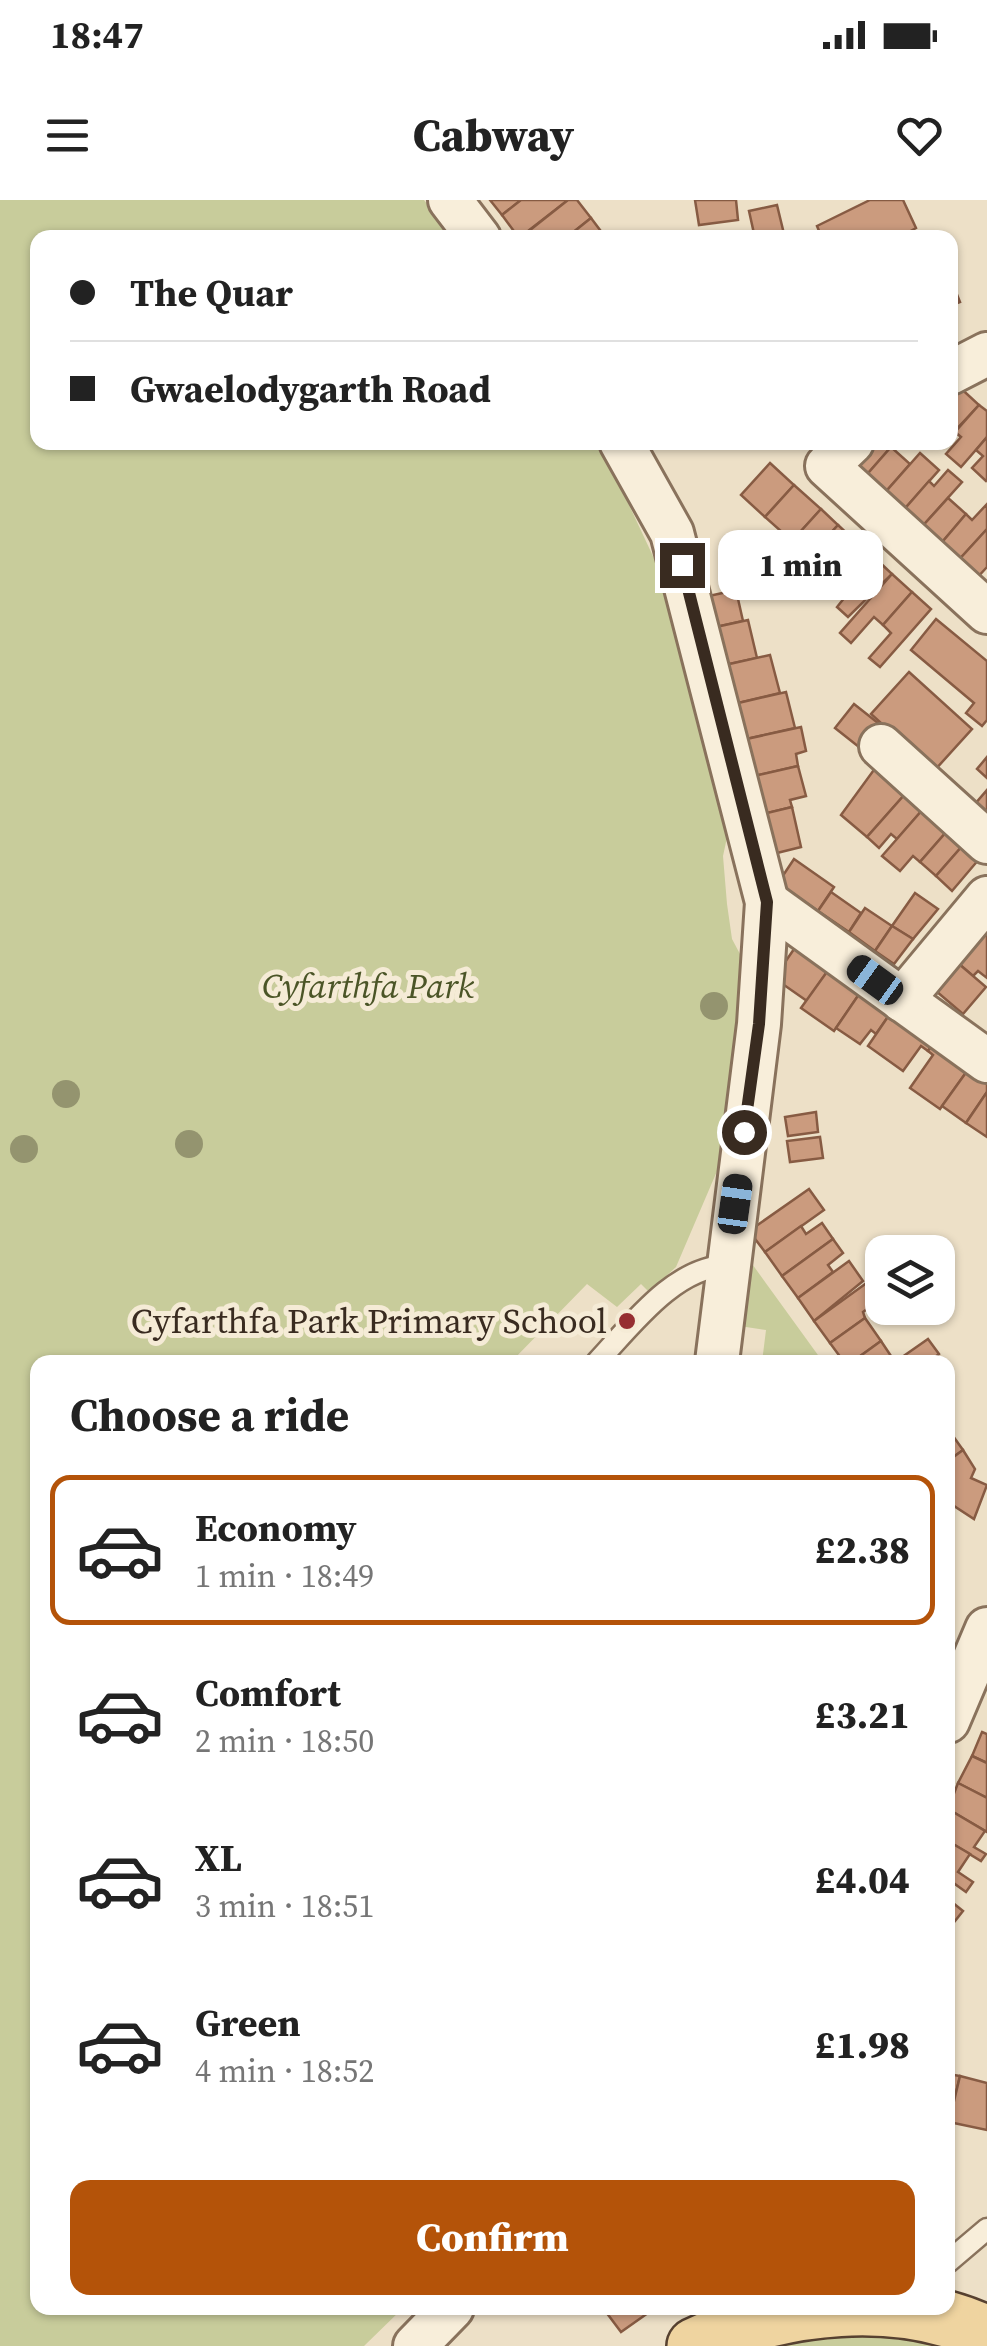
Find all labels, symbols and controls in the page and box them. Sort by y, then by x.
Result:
text: 18:47 [50,9,144,61]
text: Cabway [413,104,574,166]
icon: menu [40,108,95,163]
icon: heart [892,108,947,163]
text: The Quar [130,267,293,319]
text: Gwaelodygarth Road [130,363,491,415]
callout: 1 min [717,530,882,600]
route end [660,543,705,588]
text: 1 min [759,543,842,587]
car [842,950,908,1010]
park label: Cyfarthfa Park [262,962,475,1010]
route start [722,1110,767,1155]
car [716,1172,754,1236]
map controls [865,1235,955,1325]
button: layers [865,1235,955,1325]
place label: Cyfarthfa Park Primary School [131,1297,607,1345]
marker: Cyfarthfa Park Primary School [616,1310,638,1332]
text: Choose a ride [70,1384,349,1446]
text: Economy [195,1502,357,1554]
icon: car [75,1505,165,1595]
text: £2.38 [815,1524,910,1576]
text: 1 min · 18:49 [195,1554,374,1598]
text: Comfort [195,1667,341,1719]
icon: car [75,1670,165,1760]
text: £3.21 [815,1689,910,1741]
text: 2 min · 18:50 [195,1719,374,1763]
text: XL [195,1832,242,1884]
icon: car [75,1835,165,1925]
text: £4.04 [815,1854,910,1906]
text: 3 min · 18:51 [195,1884,374,1928]
text: Green [195,1997,301,2049]
icon: car [75,2000,165,2090]
text: £1.98 [815,2019,910,2071]
text: 4 min · 18:52 [195,2049,374,2093]
button: Confirm [70,2180,915,2295]

